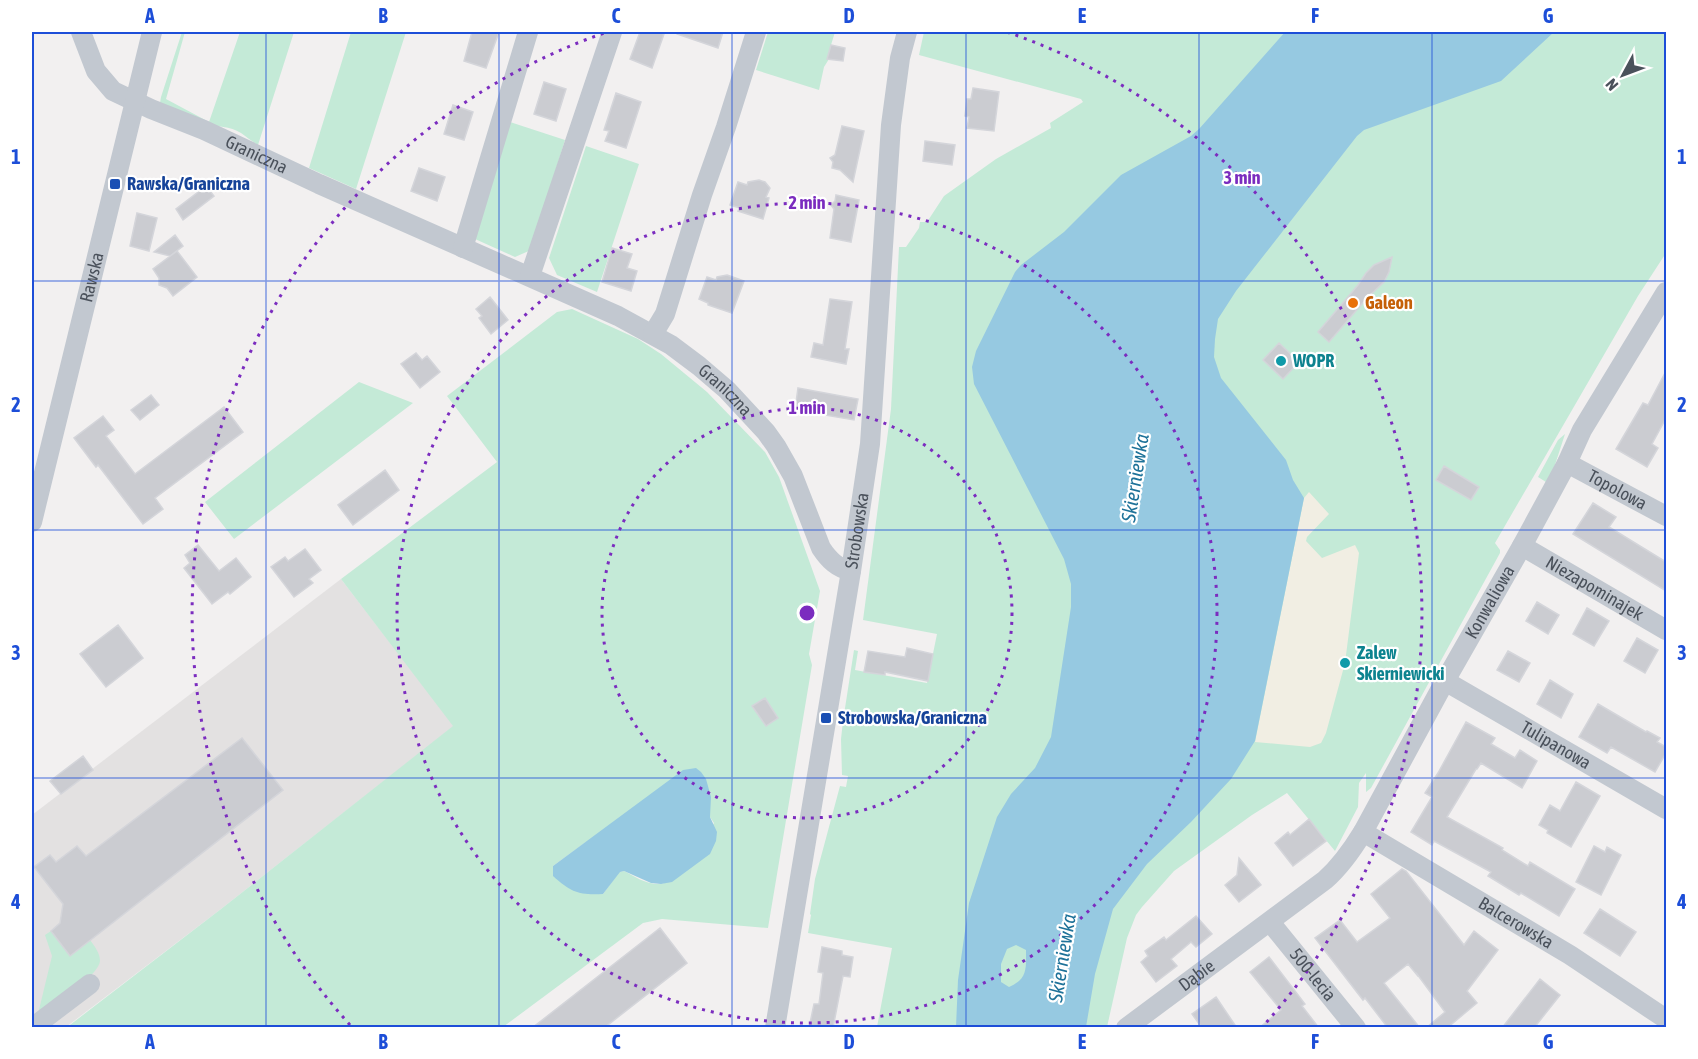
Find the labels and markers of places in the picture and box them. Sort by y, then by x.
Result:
place label: Rawska/Graniczna [127,173,250,194]
marker: Rawska/Graniczna [108,177,122,191]
place label: Galeon [1365,292,1413,313]
marker: Galeon [1346,296,1360,310]
place label: WOPR [1292,350,1334,371]
marker: WOPR [1274,354,1288,368]
centre of rings [797,603,817,623]
place label: Zalew Skierniewicki [1357,642,1444,684]
marker: Zalew Skierniewicki [1338,656,1352,670]
place label: Strobowska/Graniczna [838,707,987,728]
marker: Strobowska/Graniczna [819,711,833,725]

